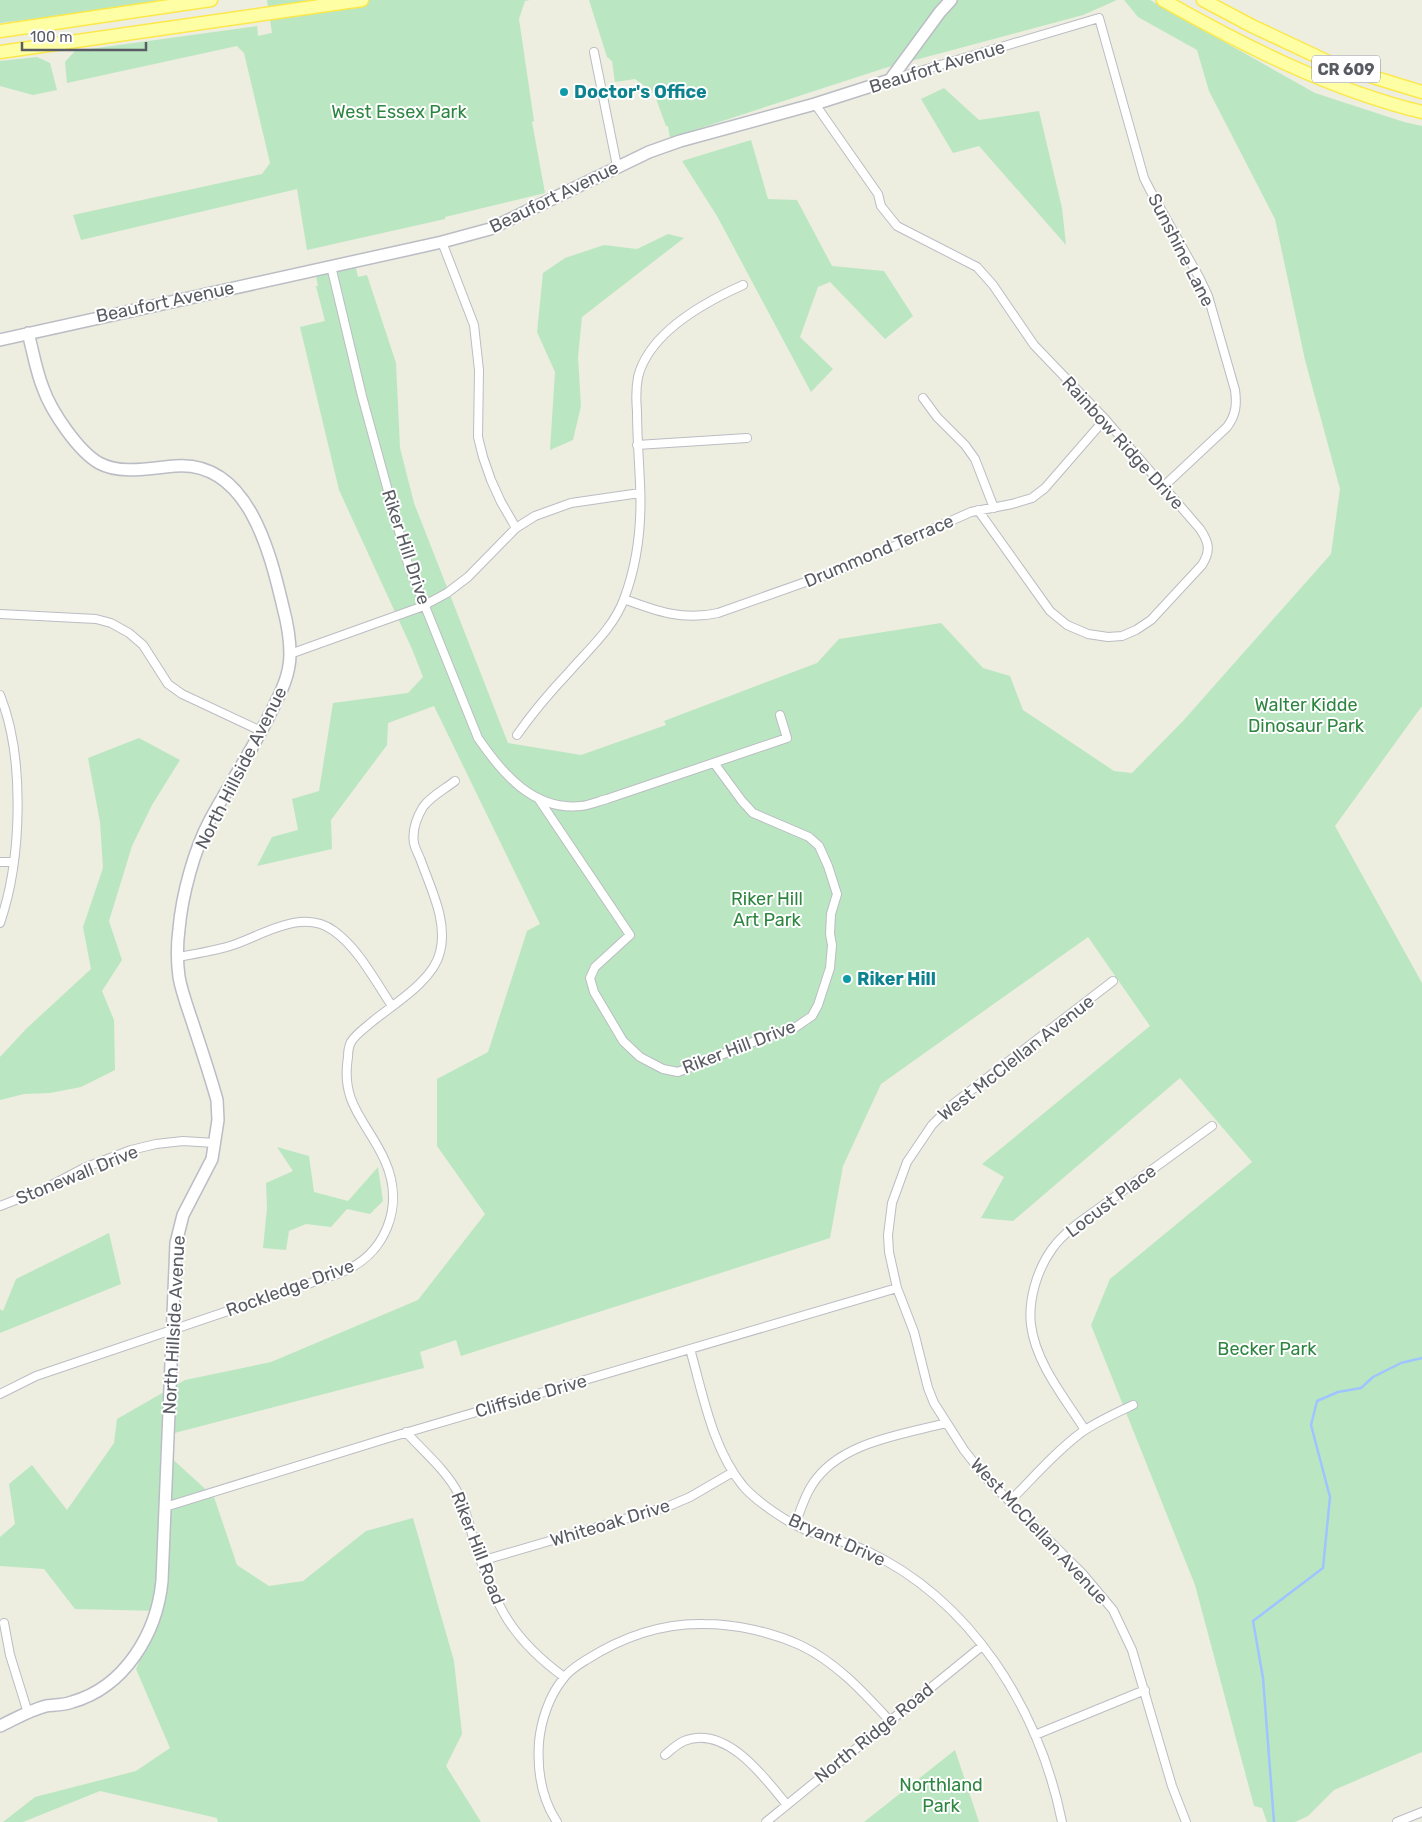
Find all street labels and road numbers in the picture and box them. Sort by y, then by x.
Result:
street label: Beaufort Avenue [866,36,1008,98]
road number: CR 609 [1312,56,1380,82]
street label: Beaufort Avenue [486,156,622,238]
street label: Sunshine Lane [1143,190,1219,310]
street label: Beaufort Avenue [94,277,236,327]
street label: Rainbow Ridge Drive [1057,372,1189,514]
street label: Riker Hill Drive [377,487,435,607]
street label: Drummond Terrace [801,510,957,592]
street label: North Hillside Avenue [190,683,292,853]
street label: West McClellan Avenue [934,990,1098,1126]
street label: Riker Hill Drive [679,1015,799,1079]
street label: Stonewall Drive [13,1140,141,1210]
street label: Locust Place [1061,1160,1161,1242]
street label: North Hillside Avenue [158,1235,190,1415]
street label: Rockledge Drive [223,1255,357,1321]
street label: Cliffside Drive [473,1370,589,1422]
street label: West McClellan Avenue [965,1453,1113,1609]
street label: Riker Hill Road [446,1489,510,1607]
street label: Whiteoak Drive [548,1494,672,1552]
street label: Bryant Drive [785,1509,889,1571]
street label: North Ridge Road [810,1678,938,1788]

